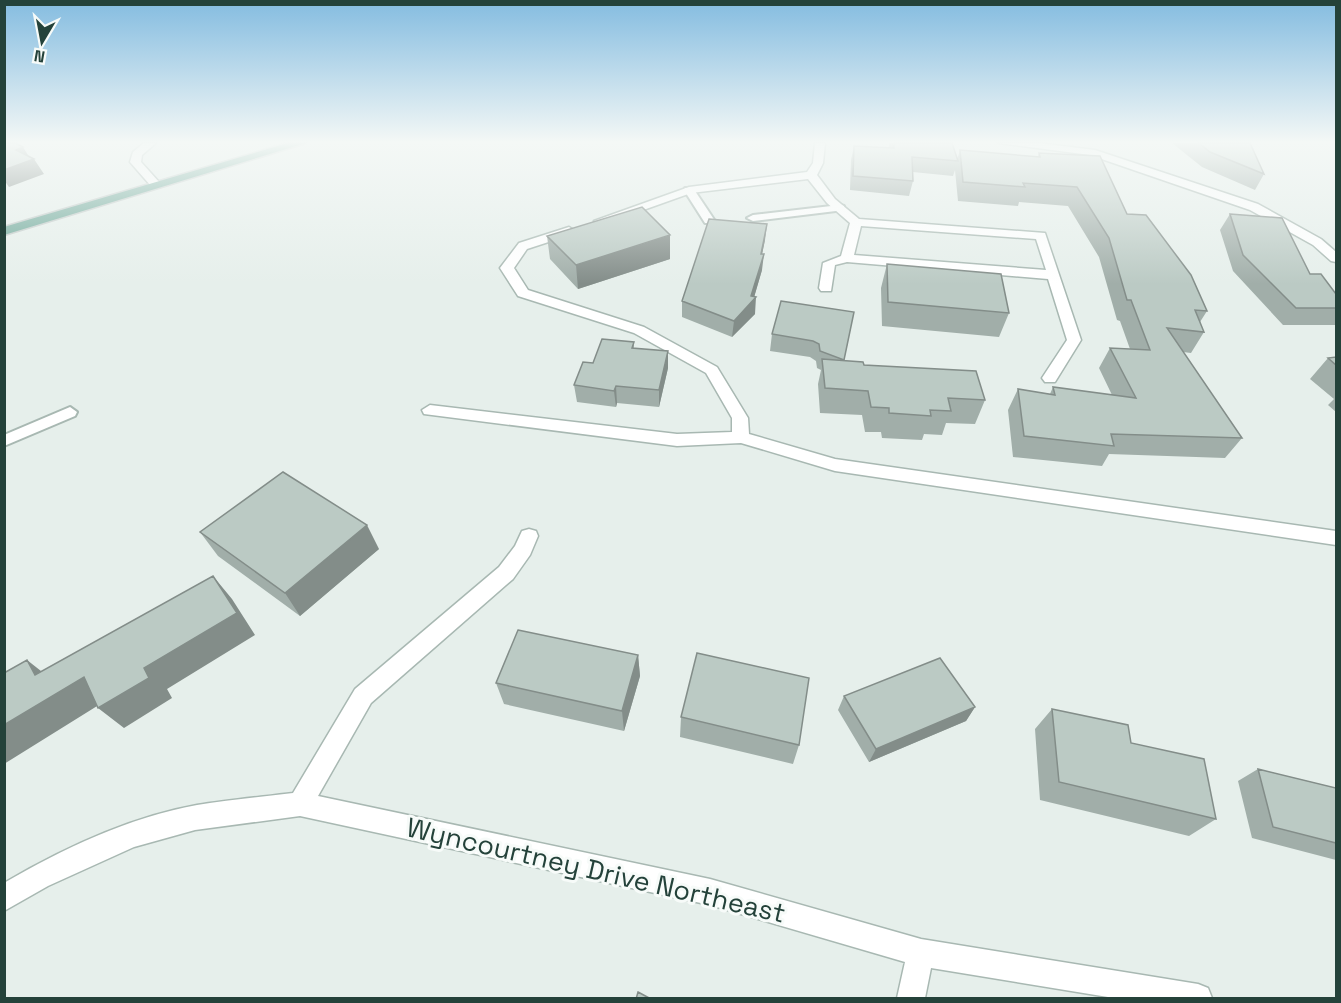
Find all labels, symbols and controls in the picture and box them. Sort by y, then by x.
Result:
north arrow [12,12,72,72]
text: N [32,45,47,68]
street label: Wyncourtney Drive Northeast [403,809,789,931]

